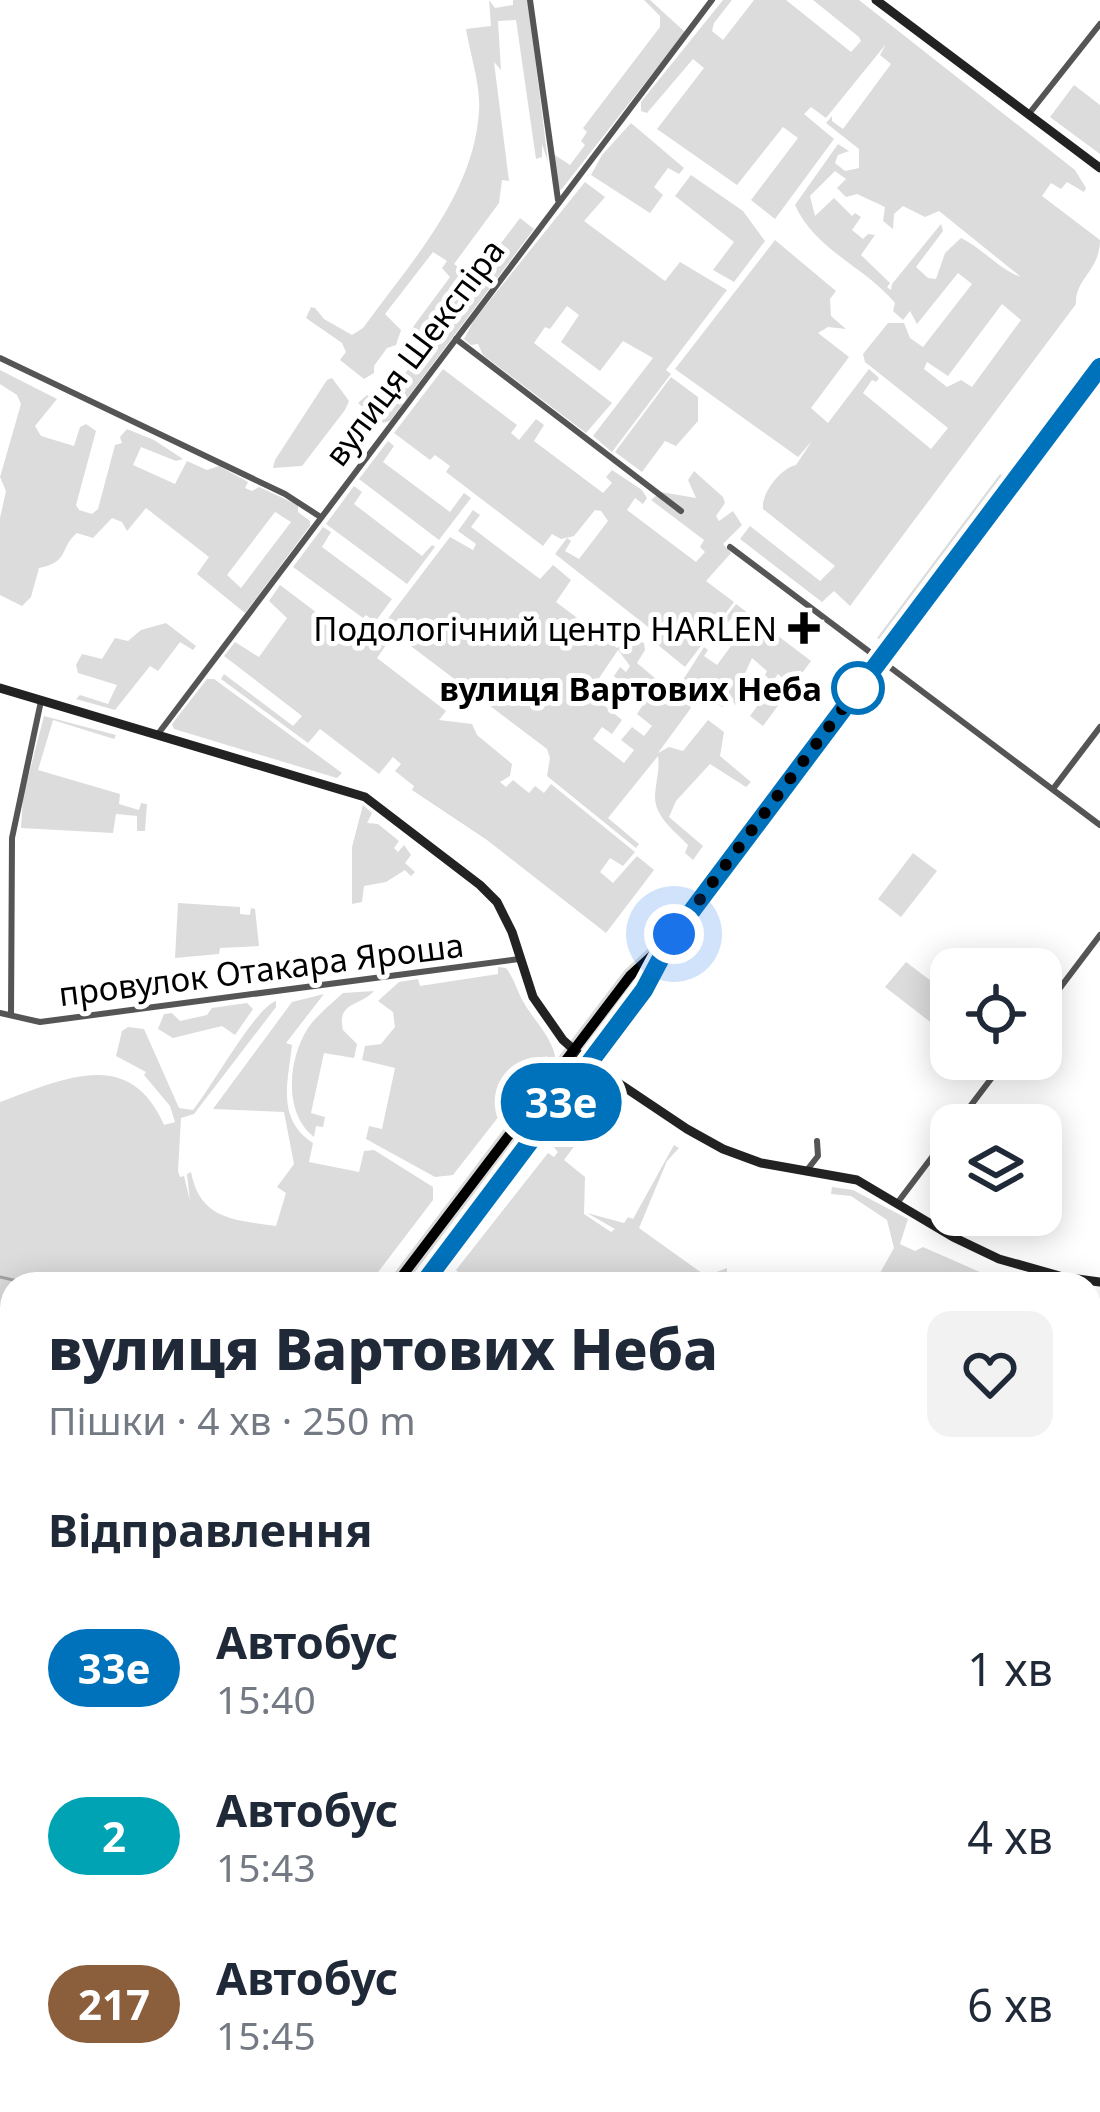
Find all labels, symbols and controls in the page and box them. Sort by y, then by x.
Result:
street label: вулиця Шекспіра [314,229,514,475]
place label: Подологічний центр HARLEN [313,606,777,651]
marker: Подологічний центр HARLEN [788,612,820,644]
marker: вулиця Вартових Неба [833,663,883,713]
place label: вулиця Вартових Неба [439,666,822,711]
your location [644,904,704,964]
street label: провулок Отакара Яроша [56,922,466,1016]
map controls [930,948,1062,1236]
button: locate [930,948,1062,1080]
line badge: 33е [492,1063,630,1141]
text: 33е [525,1073,597,1130]
button: layers [930,1104,1062,1236]
text: вулиця Вартових Неба [48,1309,718,1387]
button: heart [927,1311,1053,1437]
text: Пішки · 4 хв · 250 m [48,1393,416,1446]
text: Відправлення [48,1499,372,1560]
text: Автобус [216,1611,398,1672]
text: 1 хв [967,1638,1053,1699]
text: 33е [78,1639,150,1696]
text: 15:40 [216,1672,316,1725]
text: Автобус [216,1779,398,1840]
text: 4 хв [967,1806,1053,1867]
text: 2 [102,1807,126,1864]
text: 15:43 [216,1840,316,1893]
text: Автобус [216,1947,398,2008]
text: 6 хв [967,1974,1053,2035]
text: 217 [78,1975,150,2032]
text: 15:45 [216,2008,316,2061]

